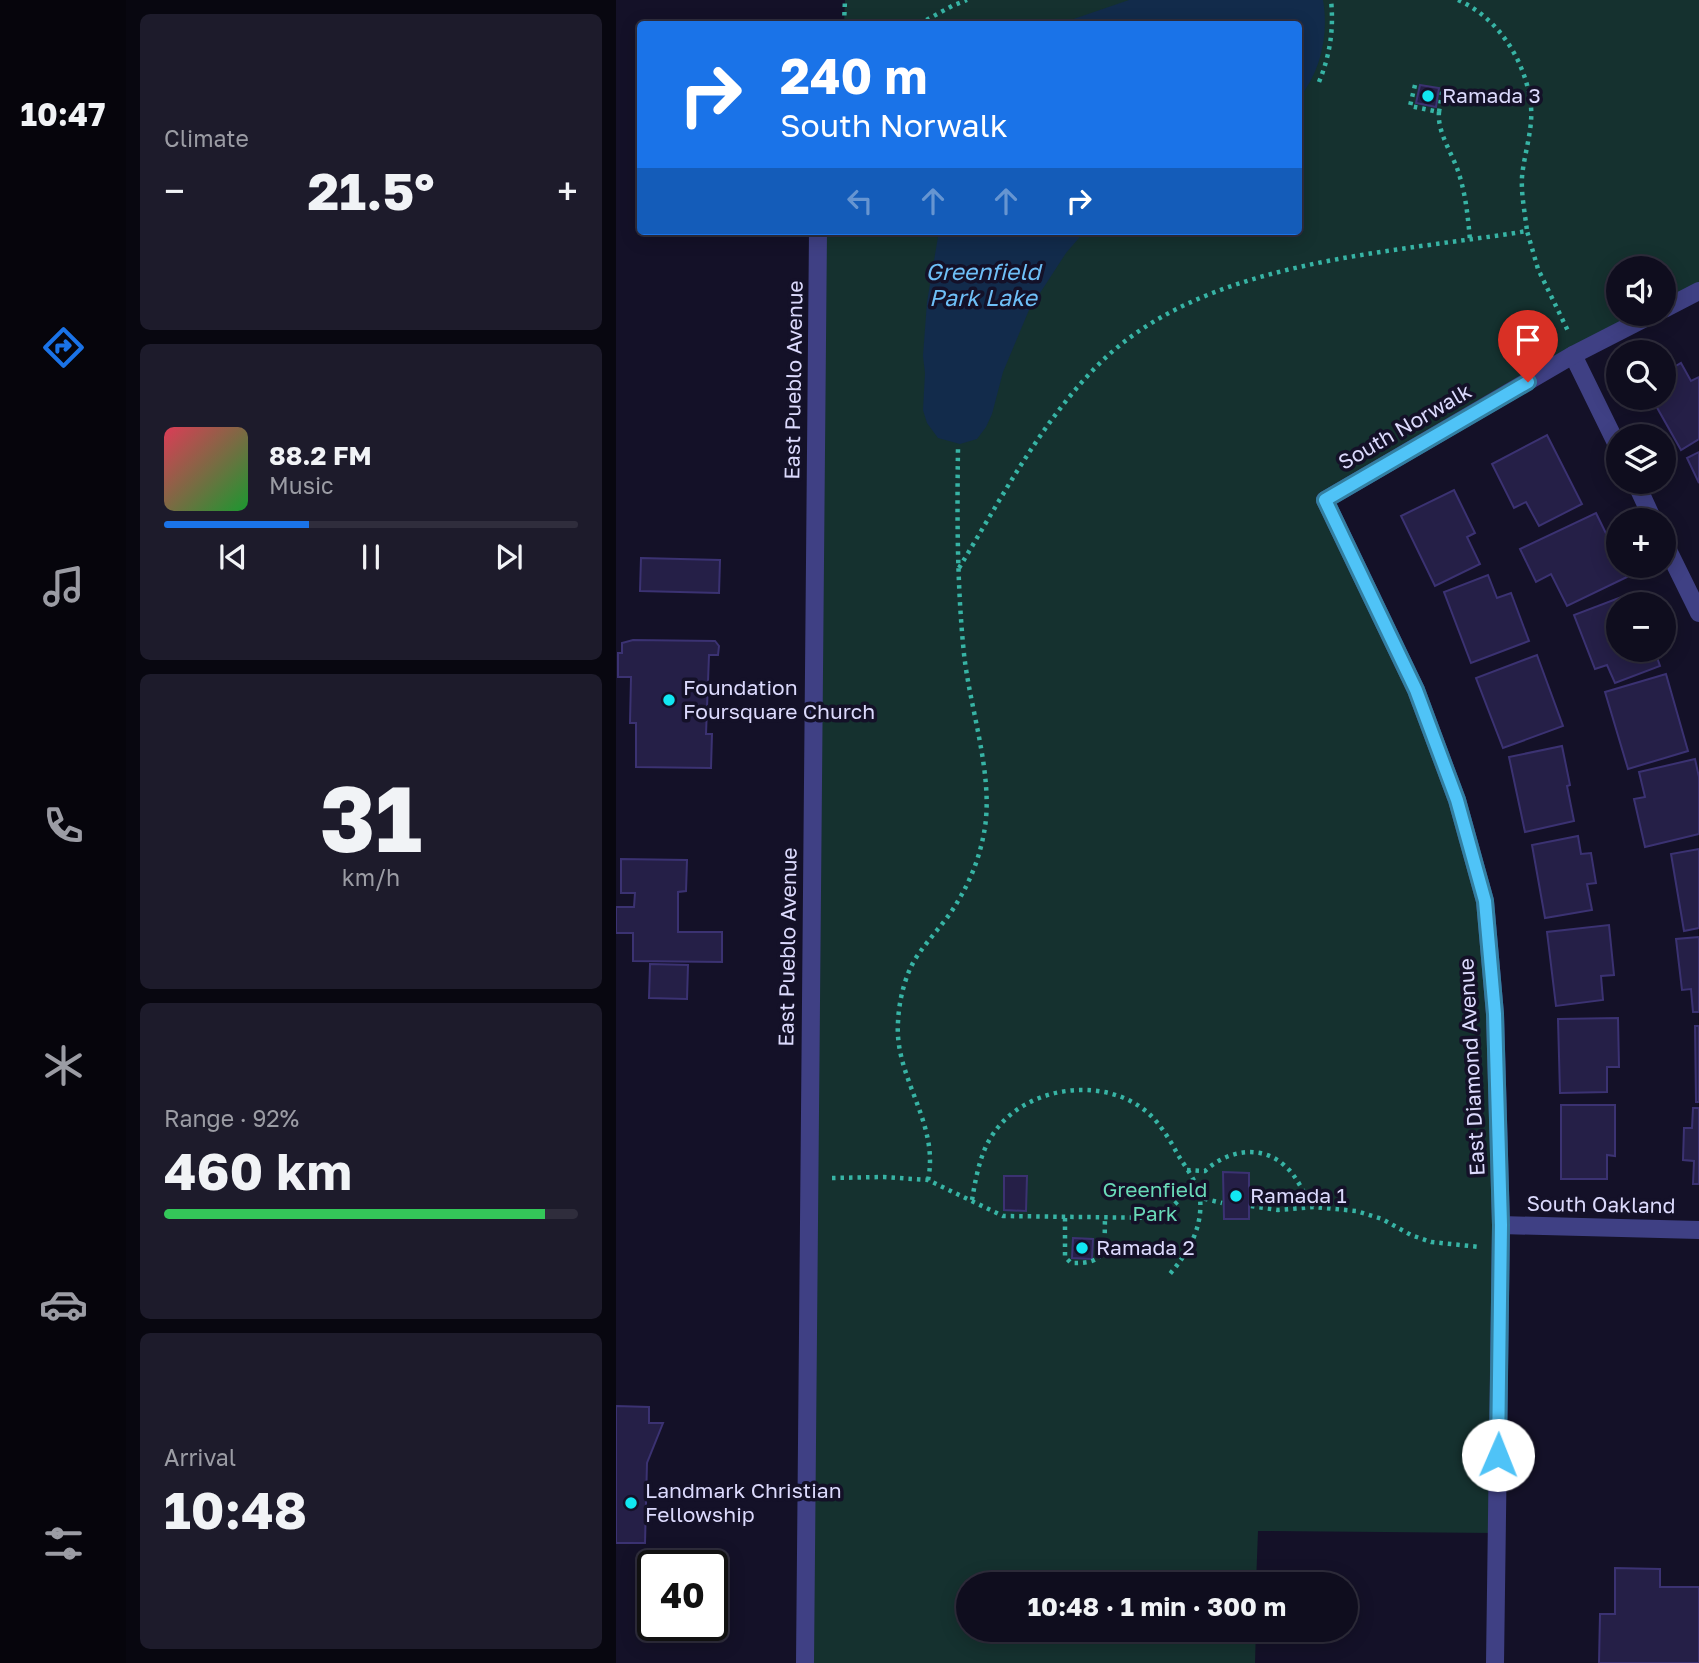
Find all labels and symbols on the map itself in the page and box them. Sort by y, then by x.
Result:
place label: Ramada 3 [1442,82,1541,108]
marker: Ramada 3 [1420,88,1436,104]
water label: Greenfield Park Lake [926,257,1043,311]
street label: East Pueblo Avenue [778,280,808,480]
pin [1498,310,1558,382]
street label: South Norwalk [1333,377,1476,475]
place label: Foundation Foursquare Church [683,674,875,724]
marker: Foundation Foursquare Church [661,692,677,708]
street label: East Pueblo Avenue [772,847,802,1047]
street label: East Diamond Avenue [1452,958,1490,1177]
park label: Greenfield Park [1103,1176,1207,1226]
place label: Ramada 1 [1250,1182,1347,1208]
marker: Ramada 1 [1228,1188,1244,1204]
street label: South Oakland [1526,1190,1676,1218]
place label: Ramada 2 [1096,1234,1195,1260]
marker: Ramada 2 [1074,1240,1090,1256]
position arrow [1461,1418,1535,1492]
place label: Landmark Christian Fellowship [645,1477,842,1527]
marker: Landmark Christian Fellowship [623,1495,639,1511]
speed limit sign: 40 [637,1550,728,1641]

